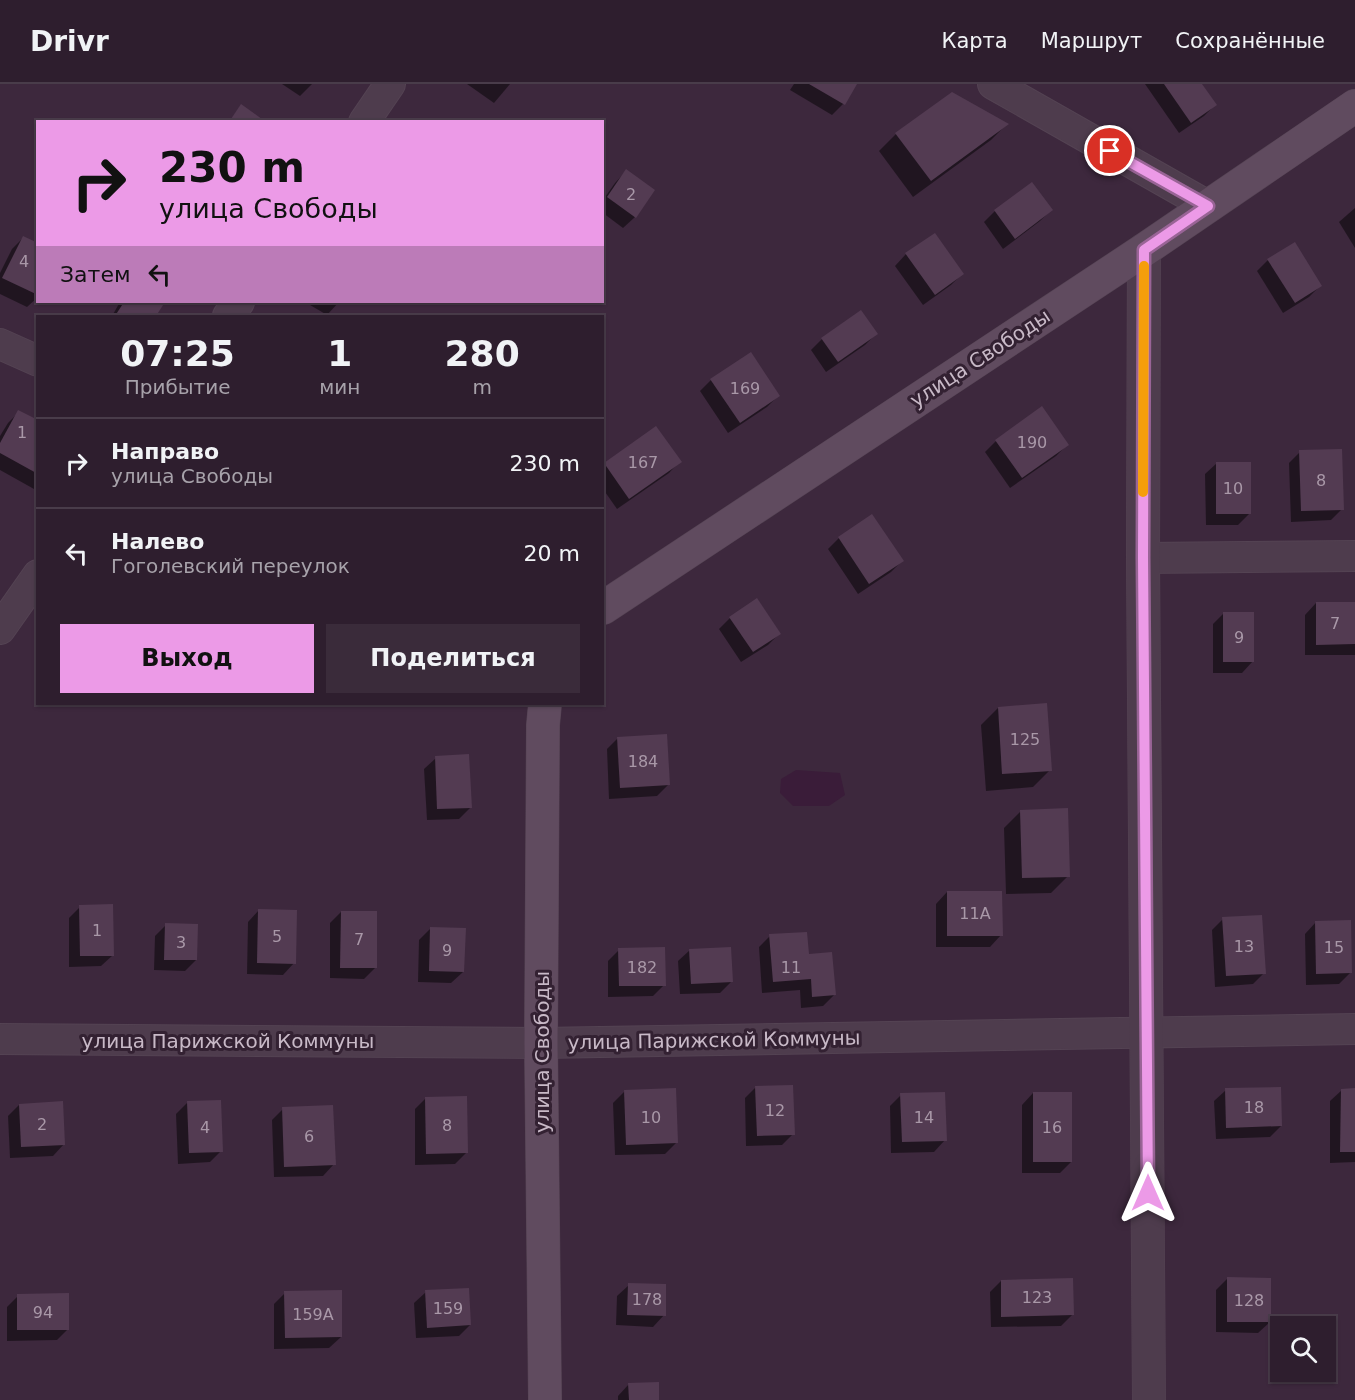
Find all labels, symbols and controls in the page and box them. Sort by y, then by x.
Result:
text: Drivr [30,25,109,58]
text: Карта [942,29,1008,53]
text: Маршрут [1041,29,1142,53]
text: Сохранённые [1175,29,1325,53]
pin [1084,125,1135,176]
icon: arrive [1093,134,1126,167]
text: 230 m [159,143,305,192]
icon: right [60,144,138,222]
house number: 2 [626,185,636,204]
text: улица Свободы [159,193,378,224]
house number: 4 [19,252,29,271]
icon: left [143,258,176,291]
text: Затем [60,262,131,287]
street label: улица Свободы [906,304,1054,412]
text: 07:25 [120,333,235,374]
text: 1 [327,333,352,374]
text: 280 [445,333,520,374]
text: Прибытие [125,375,230,399]
text: мин [319,375,360,399]
text: m [472,375,492,399]
house number: 169 [730,379,760,398]
house number: 1 [17,423,27,442]
house number: 190 [1017,433,1047,452]
text: Направо [111,439,219,464]
icon: right [60,447,93,480]
text: 230 m [510,451,580,476]
house number: 167 [628,453,658,472]
text: улица Свободы [111,464,273,488]
house number: 8 [1316,471,1326,490]
house number: 10 [1223,479,1243,498]
text: Налево [111,529,204,554]
icon: left [60,537,93,570]
text: 20 m [524,541,580,566]
text: Гоголевский переулок [111,554,350,578]
house number: 7 [1330,614,1340,633]
button: Выход [60,624,314,693]
button: Поделиться [326,624,580,693]
house number: 9 [1234,628,1244,647]
house number: 125 [1010,730,1040,749]
house number: 184 [628,752,658,771]
house number: 11А [959,904,991,923]
house number: 1 [92,921,102,940]
house number: 5 [272,927,282,946]
house number: 7 [354,930,364,949]
house number: 3 [176,933,186,952]
house number: 13 [1234,937,1254,956]
house number: 15 [1324,938,1344,957]
house number: 9 [442,941,452,960]
house number: 182 [627,958,657,977]
house number: 11 [781,958,801,977]
street label: улица Свободы [530,971,554,1133]
street label: улица Парижской Коммуны [567,1025,861,1055]
street label: улица Парижской Коммуны [82,1029,374,1053]
house number: 18 [1244,1098,1264,1117]
house number: 12 [765,1101,785,1120]
house number: 10 [641,1108,661,1127]
house number: 14 [914,1108,934,1127]
house number: 2 [37,1115,47,1134]
house number: 8 [442,1116,452,1135]
house number: 4 [200,1118,210,1137]
house number: 16 [1042,1118,1062,1137]
house number: 6 [304,1127,314,1146]
position arrow [1116,1161,1180,1225]
house number: 123 [1022,1288,1052,1307]
house number: 178 [632,1290,662,1309]
house number: 128 [1234,1291,1264,1310]
house number: 159 [433,1299,463,1318]
house number: 94 [33,1303,53,1322]
house number: 159А [292,1305,334,1324]
map controls [1270,1316,1336,1382]
button: search [1270,1316,1336,1382]

